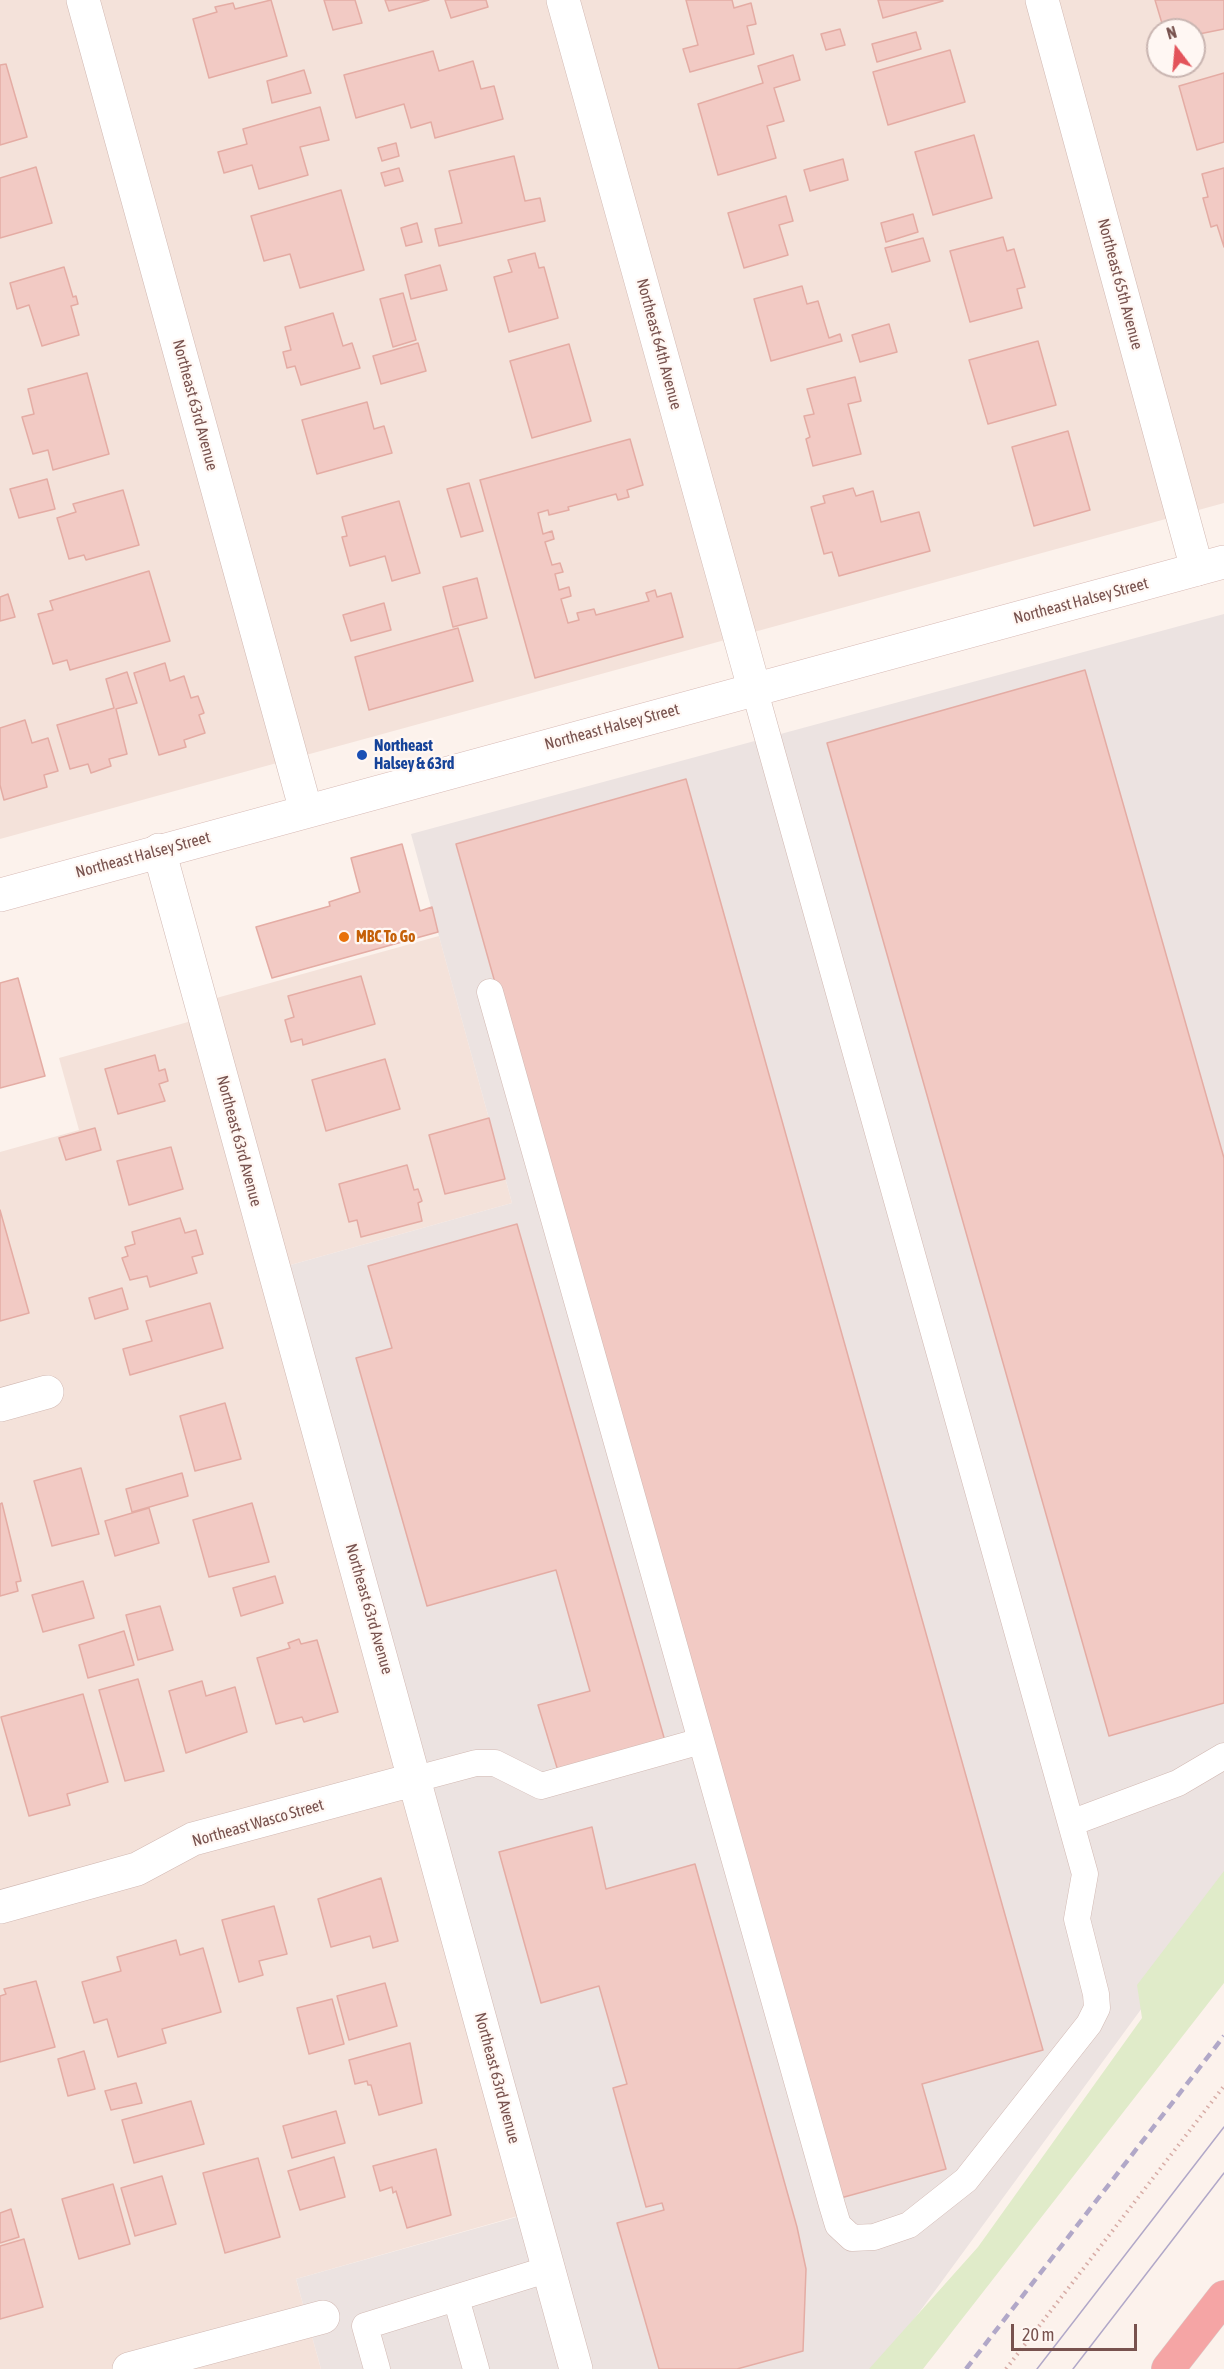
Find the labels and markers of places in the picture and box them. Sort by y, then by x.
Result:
place label: Northeast Halsey & 63rd [374,736,454,774]
marker: Northeast Halsey & 63rd [355,748,369,762]
place label: MBC To Go [356,927,415,947]
marker: MBC To Go [337,930,351,944]

